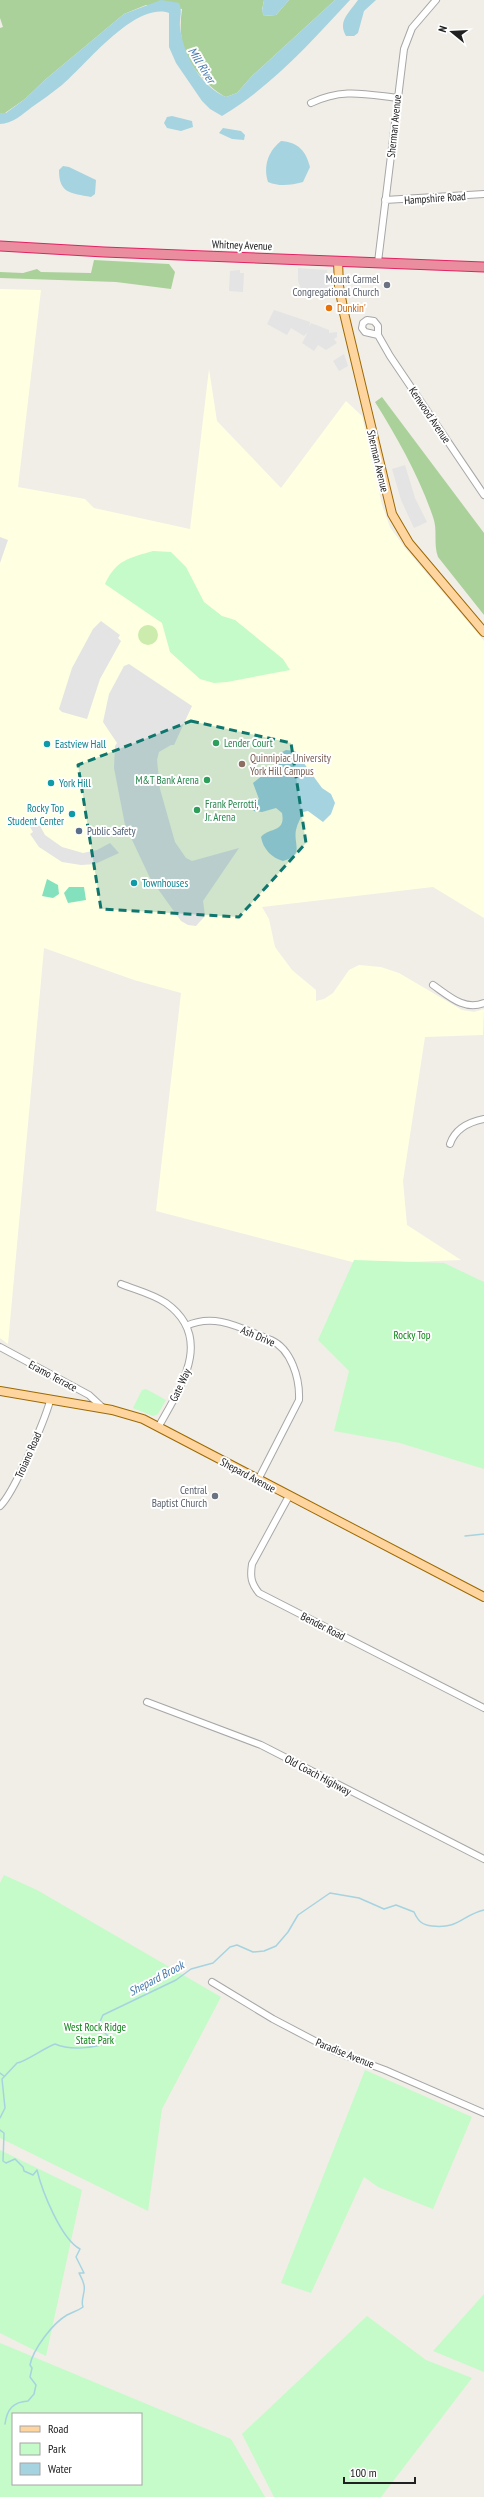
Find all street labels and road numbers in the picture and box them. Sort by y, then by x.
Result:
street label: Sherman Avenue [384,93,404,158]
street label: Hampshire Road [404,189,467,207]
street label: Whitney Avenue [212,237,273,253]
street label: Kenwood Avenue [406,384,454,446]
street label: Sherman Avenue [364,429,392,494]
street label: Ash Drive [239,1323,278,1350]
street label: Eramo Terrace [26,1357,80,1395]
street label: Gate Way [166,1365,194,1404]
street label: Troiano Road [12,1429,44,1480]
street label: Shepard Avenue [218,1455,279,1496]
street label: Bender Road [298,1609,348,1643]
street label: Old Coach Highway [282,1752,355,1799]
street label: Paradise Avenue [314,2035,377,2071]

